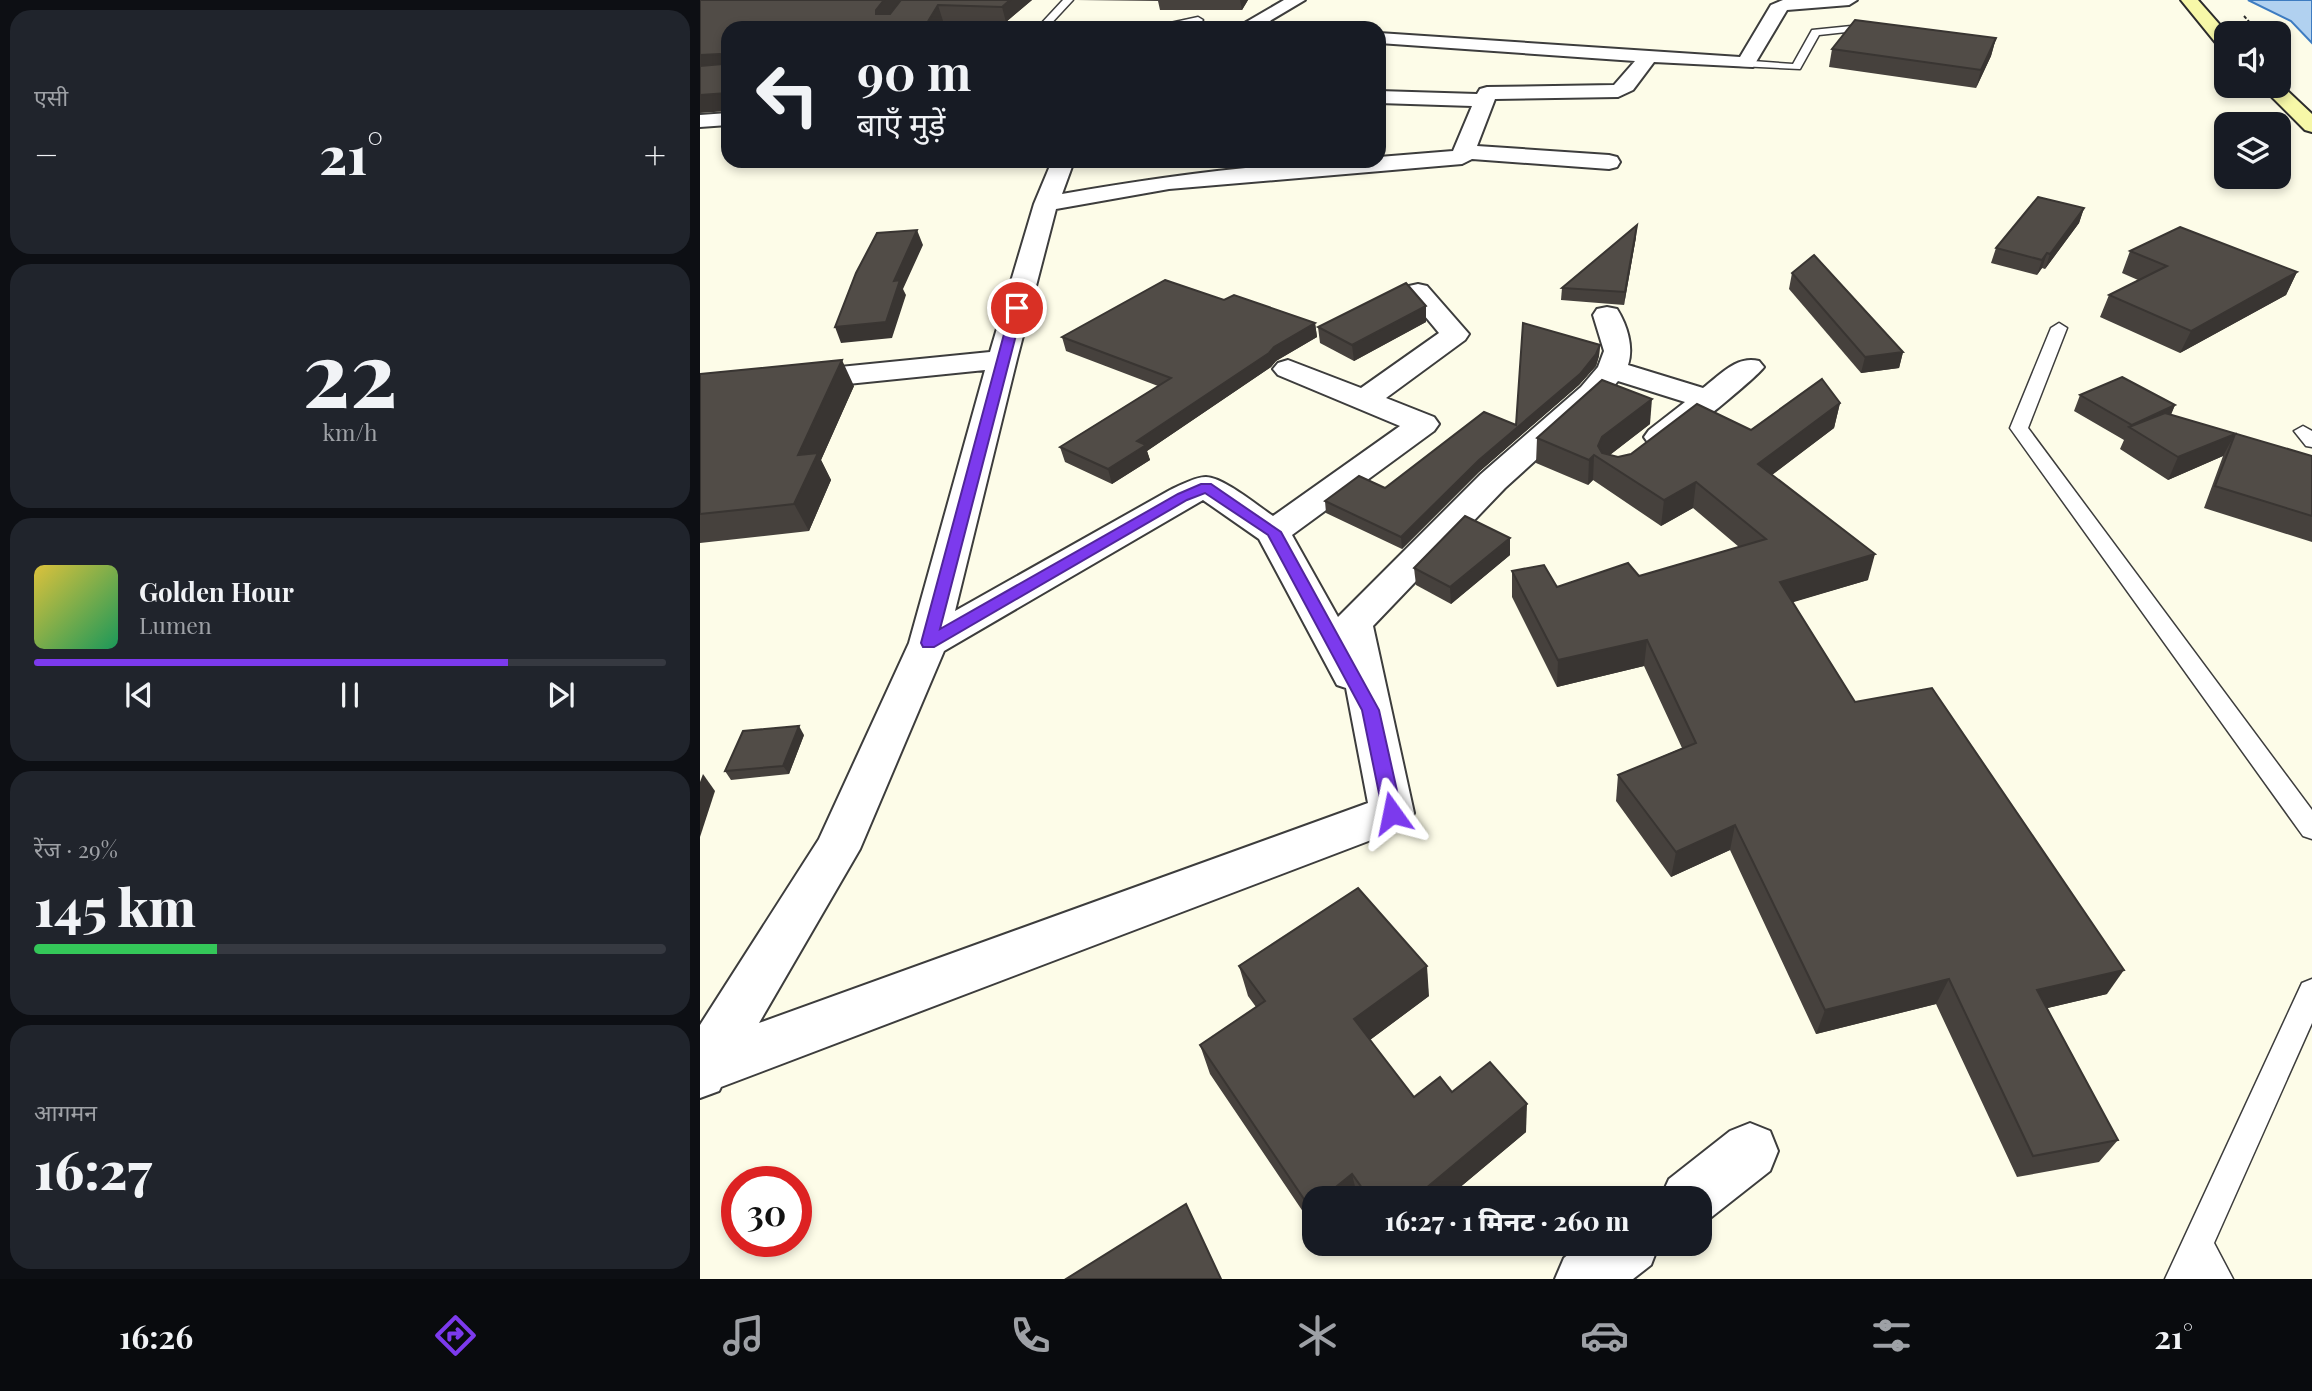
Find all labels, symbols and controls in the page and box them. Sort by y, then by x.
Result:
map controls [2214,21,2291,189]
button: sound [2214,21,2291,98]
text: 90 m [857,38,971,103]
icon: left [742,49,833,140]
text: एसी [34,81,68,112]
text: बाएँ मुड़ें [857,101,945,144]
button: layers [2214,112,2291,189]
text: 21° [319,119,383,188]
text: − [34,128,59,179]
text: + [644,128,666,179]
pin [987,278,1047,338]
icon: arrive [998,289,1036,327]
text: 22 [302,310,398,431]
text: km/h [322,416,378,447]
text: Golden Hour [139,574,294,609]
text: Lumen [139,609,212,640]
icon: previous [120,676,158,714]
icon: pause [331,676,369,714]
icon: next [542,676,580,714]
position arrow [1355,776,1429,850]
text: रेंज · 29% [34,833,118,864]
text: 145 km [34,871,196,940]
text: आगमन [34,1096,97,1127]
text: 16:27 [34,1134,152,1203]
speed limit sign: 30 [721,1166,812,1257]
text: 16:27 · 1 मिनट · 260 m [1385,1203,1629,1238]
icon: directions [431,1311,480,1360]
icon: music [719,1311,768,1360]
icon: phone [1006,1311,1055,1360]
icon: climate [1293,1311,1342,1360]
icon: car [1580,1311,1629,1360]
icon: filters [1867,1311,1916,1360]
text: 16:26 [119,1314,193,1357]
text: 21° [2154,1314,2193,1357]

